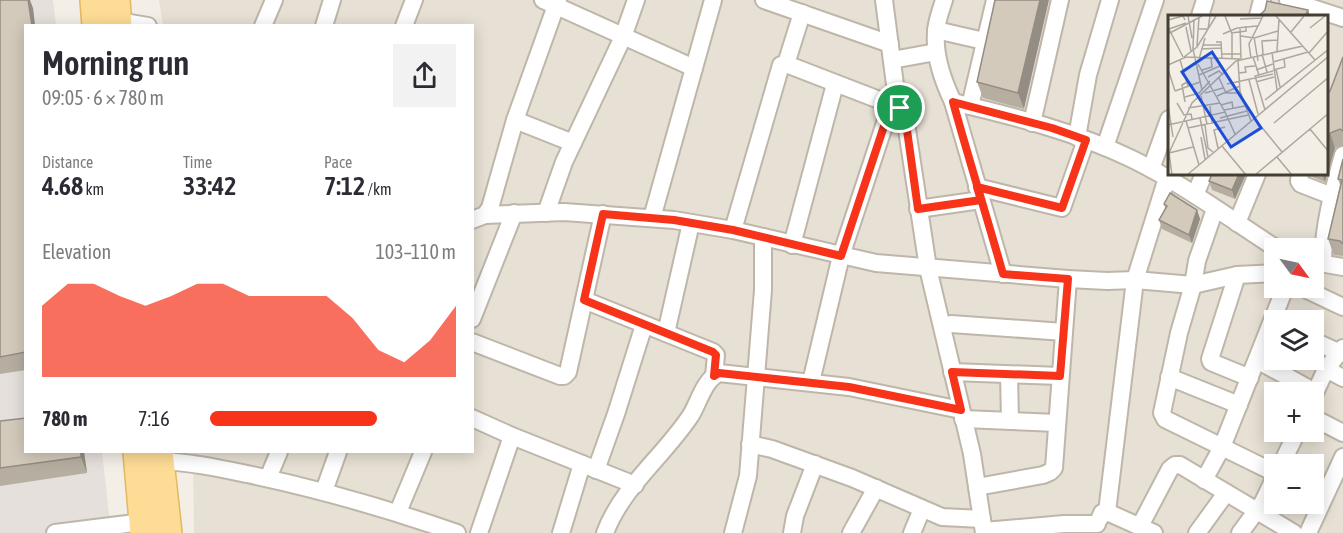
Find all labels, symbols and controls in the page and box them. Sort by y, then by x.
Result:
inset map [1168,15,1328,176]
text: Morning run [42,44,189,82]
button: share [393,44,456,107]
pin [874,82,925,133]
text: 09:05 · 6 × 780 m [42,86,164,109]
icon: arrive [883,91,916,124]
text: Distance [42,153,93,171]
text: Time [183,153,212,171]
text: Pace [324,153,352,171]
text: 4.68 [42,171,83,201]
text: 33:42 [183,171,237,201]
text: 7:12 [324,171,365,201]
text: km [83,180,104,198]
text: /km [365,180,391,198]
north arrow [1264,238,1324,298]
map controls [1264,238,1324,514]
text: Elevation [42,240,111,263]
text: 103–110 m [375,240,456,263]
button: layers [1264,310,1324,370]
button: + [1264,382,1324,442]
text: 780 m [42,407,87,430]
text: 7:16 [138,407,170,430]
button: − [1264,454,1324,514]

